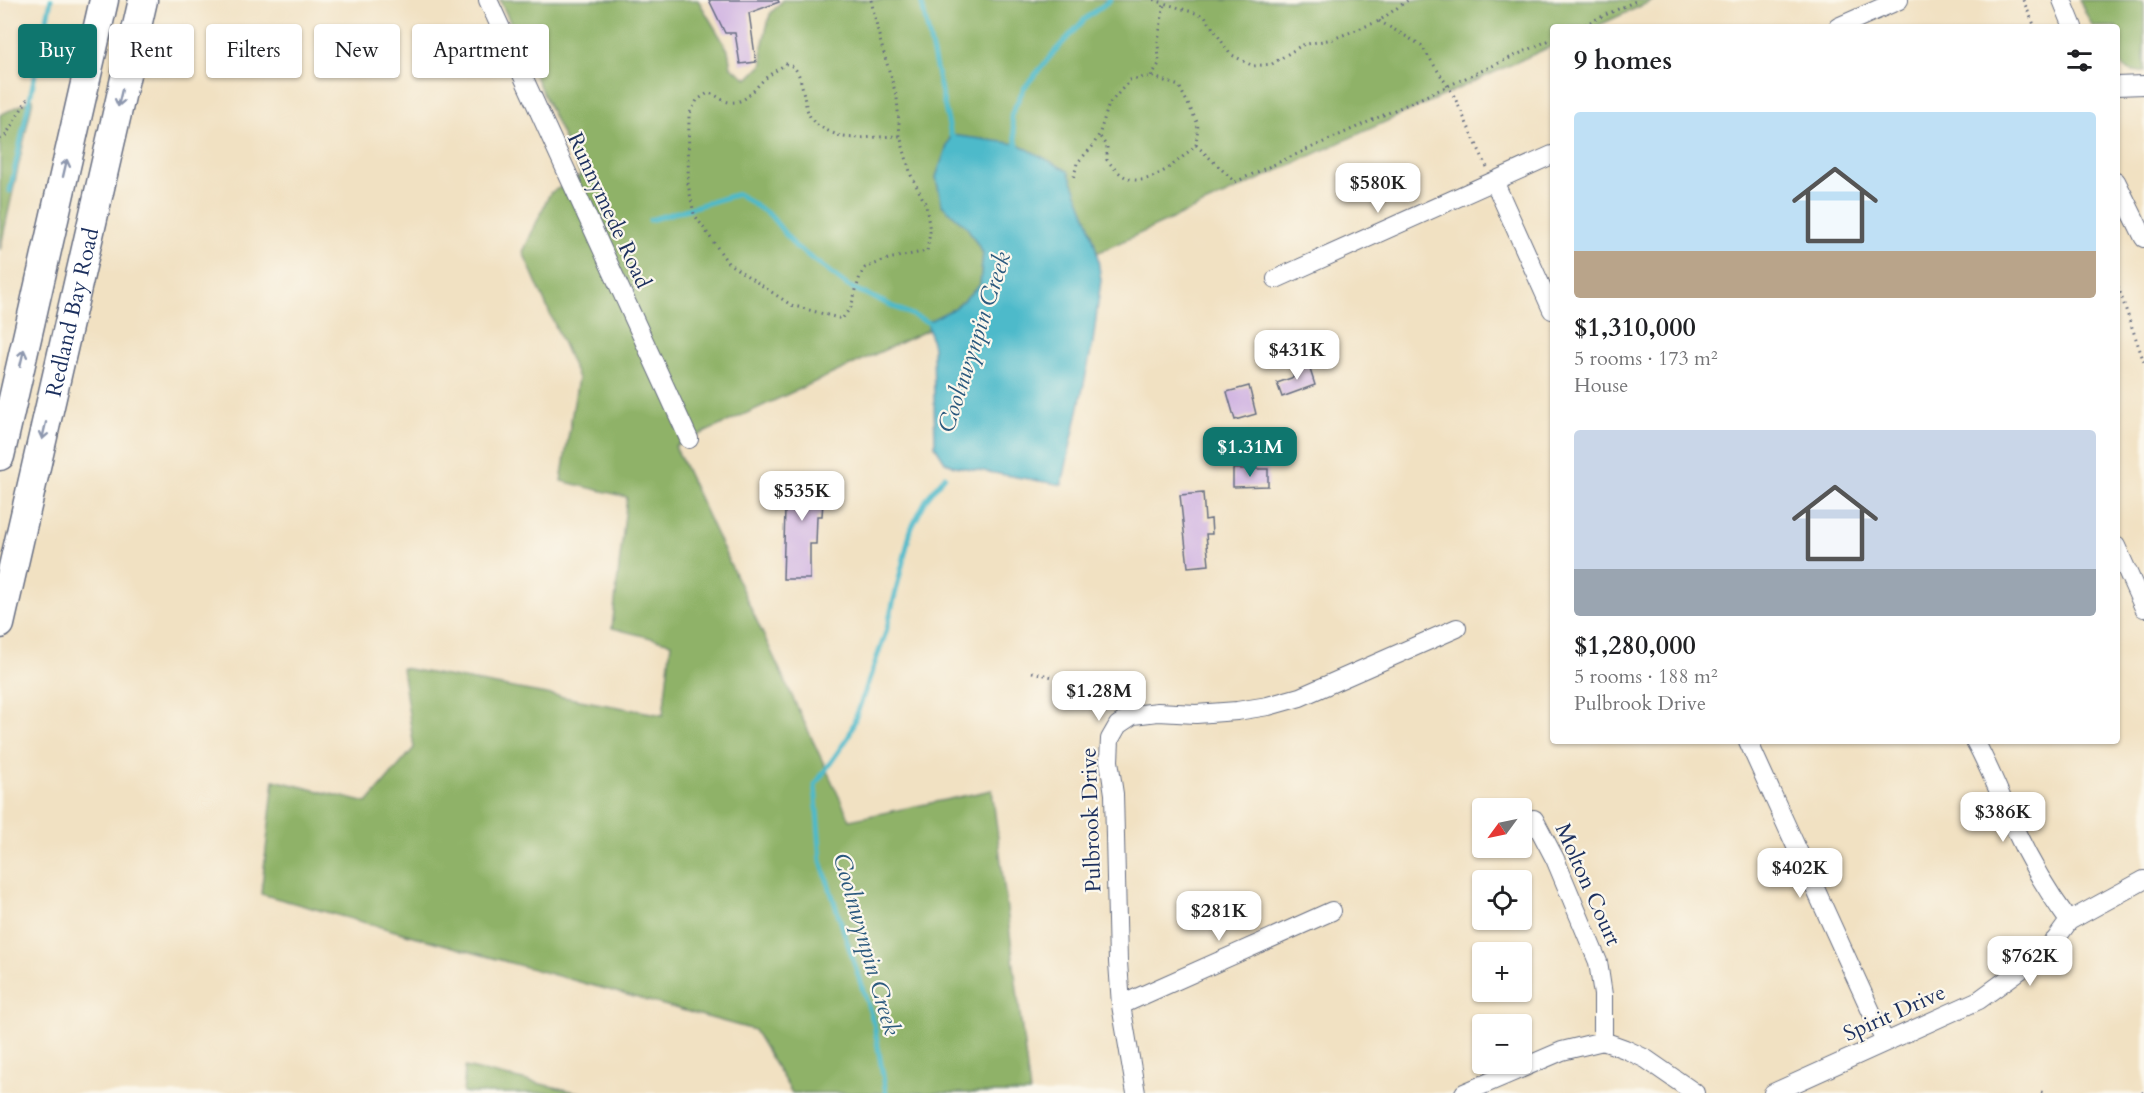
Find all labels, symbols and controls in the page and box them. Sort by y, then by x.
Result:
chip: Buy [18,24,97,78]
chip: Rent [109,24,194,78]
chip: Filters [206,24,302,78]
chip: New [314,24,400,78]
chip: Apartment [412,24,549,78]
text: 9 homes [1574,43,1672,78]
icon: filters [2063,44,2096,77]
one-way arrow [114,88,126,107]
street label: Runnymede Road [560,128,658,293]
icon: home [1781,151,1889,259]
one-way arrow [60,159,72,178]
pin: $580K [1336,163,1420,214]
text: $580K [1349,169,1407,196]
street label: Redland Bay Road [39,225,106,400]
water label: Coolnwynpin Creek [930,247,1019,437]
text: $1,310,000 [1574,310,1696,345]
pin: $431K [1255,330,1339,381]
text: $431K [1268,336,1326,363]
text: 5 rooms · 173 m² [1574,345,1718,372]
one-way arrow [17,349,29,368]
text: House [1574,372,1628,399]
one-way arrow [38,422,50,441]
pin: $1.31M [1201,427,1299,478]
text: $1.31M [1217,433,1283,460]
icon: home [1781,469,1889,577]
pin: $535K [760,471,844,522]
text: $535K [773,477,831,504]
text: $1,280,000 [1574,628,1696,663]
text: 5 rooms · 188 m² [1574,663,1718,690]
pin: $1.28M [1050,671,1148,722]
text: $1.28M [1066,677,1132,704]
text: Pulbrook Drive [1574,690,1706,717]
street label: Pulbrook Drive [1073,747,1109,893]
pin: $386K [1961,792,2045,843]
north arrow [1472,798,1532,858]
map controls [1472,798,1532,1074]
text: $386K [1974,798,2032,825]
street label: Molton Court [1548,818,1628,950]
pin: $402K [1758,848,1842,899]
water label: Coolnwynpin Creek [825,849,908,1039]
text: $402K [1771,854,1829,881]
button: locate [1472,870,1532,930]
pin: $281K [1177,891,1261,942]
text: $281K [1190,897,1248,924]
pin: $762K [1988,936,2072,987]
button: + [1472,942,1532,1002]
text: $762K [2001,942,2059,969]
street label: Spirit Drive [1838,977,1950,1049]
button: − [1472,1014,1532,1074]

